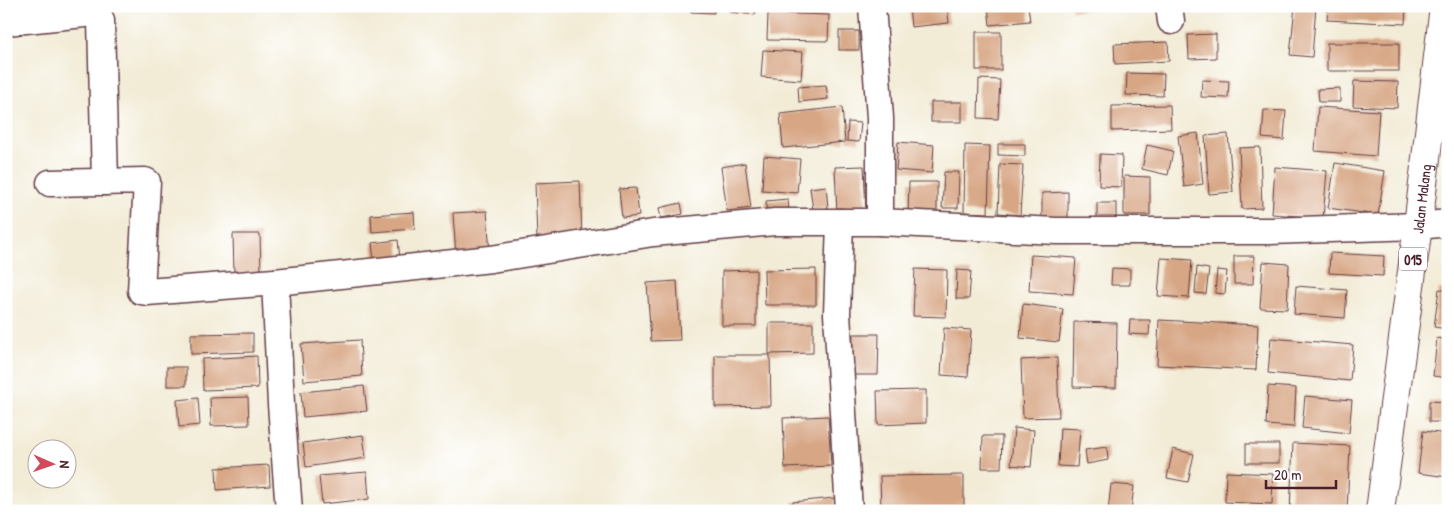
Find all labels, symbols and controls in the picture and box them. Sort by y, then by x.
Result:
street label: Jalan Malang [1407,163,1436,235]
road number: 015 [1399,248,1427,270]
north arrow [28,440,78,490]
scale bar [1266,457,1336,489]
text: N [56,460,75,469]
text: 20 m [1274,464,1301,485]

